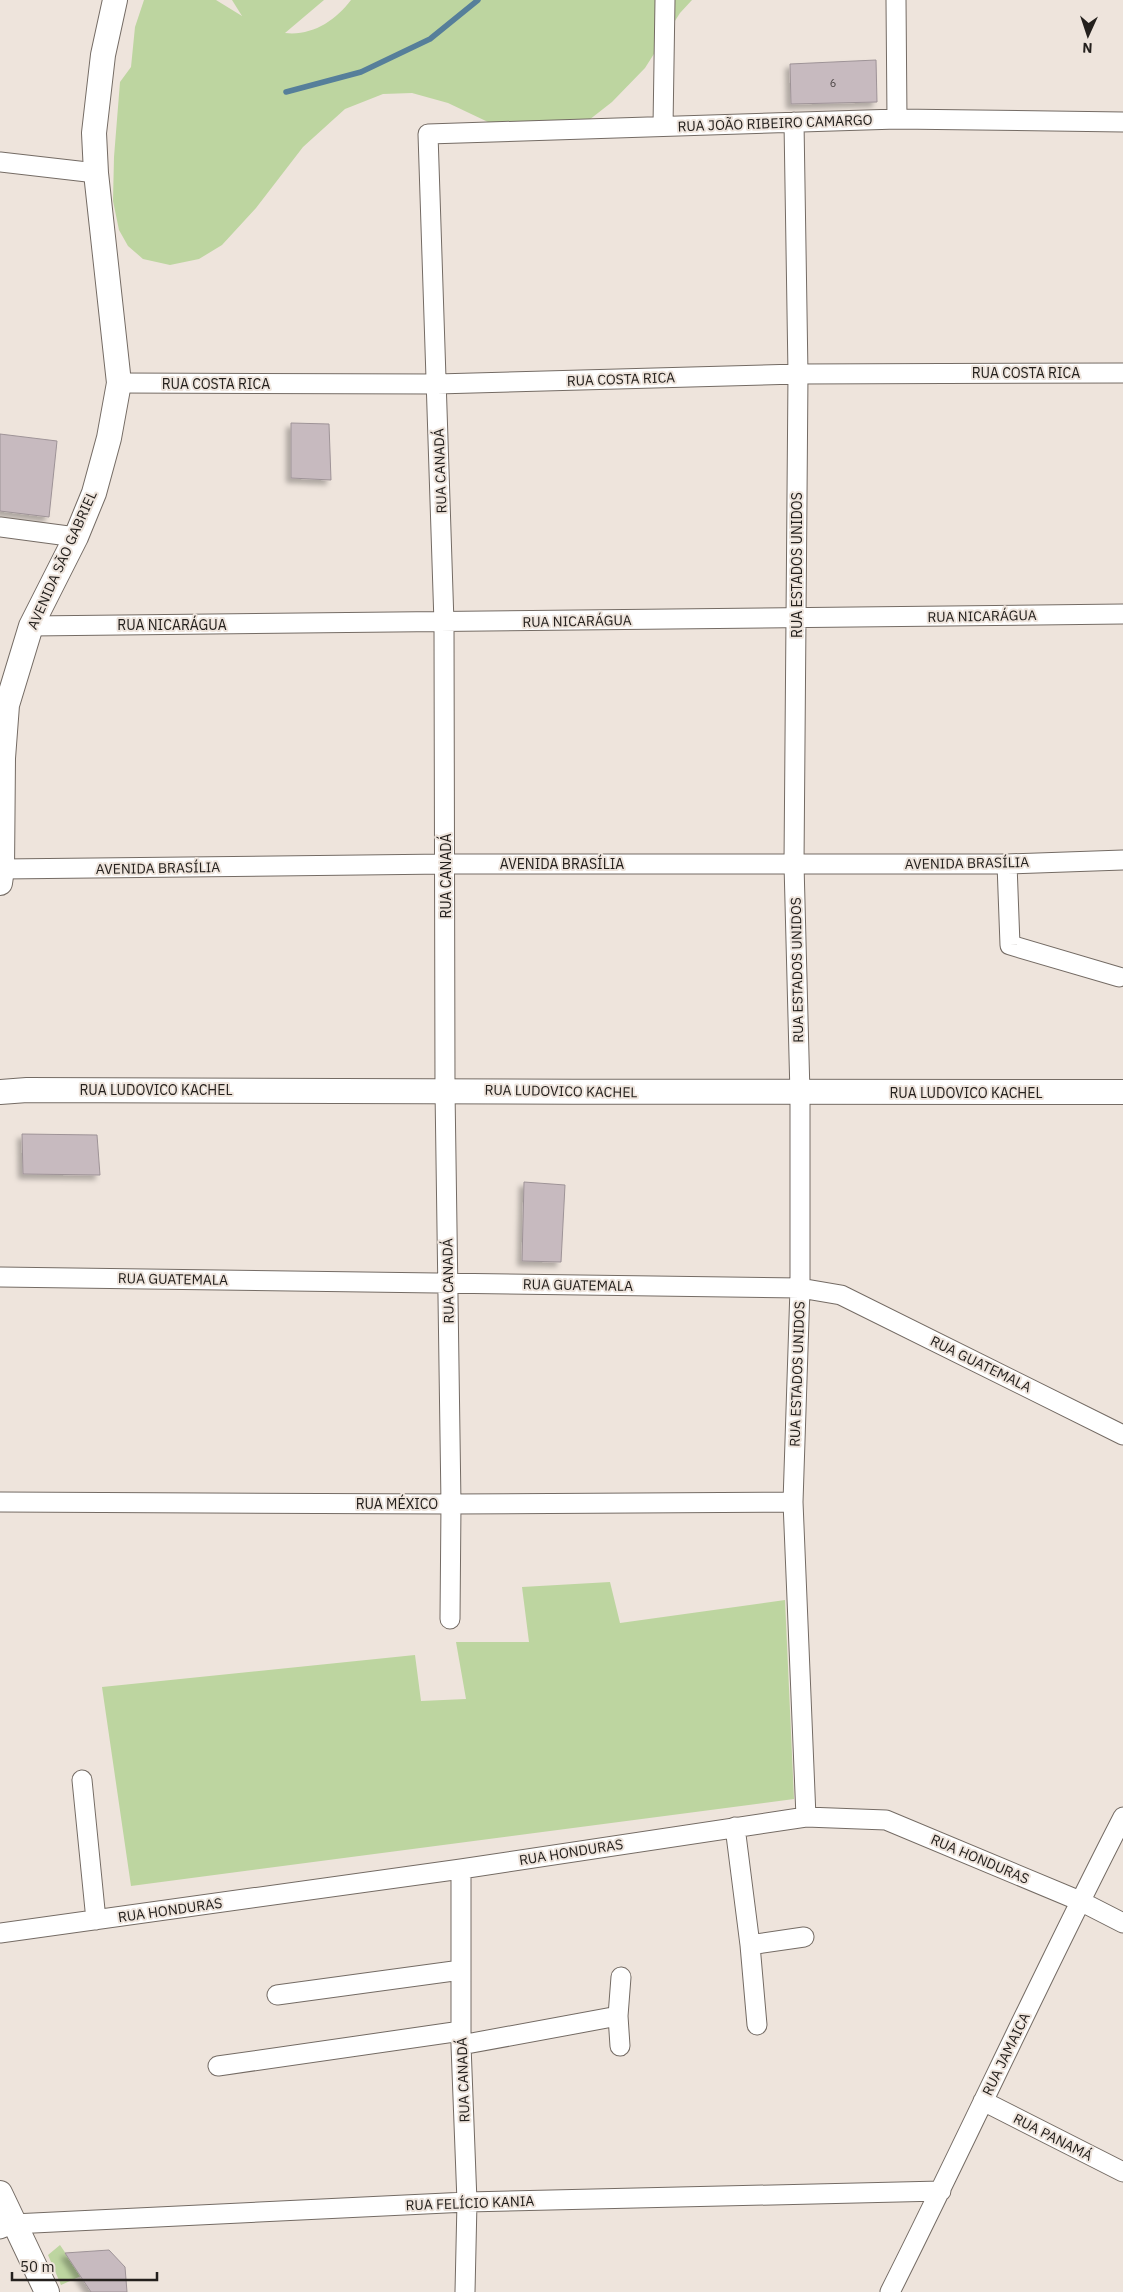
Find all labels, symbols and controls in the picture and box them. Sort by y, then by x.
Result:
north arrow [1063,10,1113,60]
text: N [1082,39,1093,57]
house number: 6 [830,76,836,90]
street label: RUA JOÃO RIBEIRO CAMARGO [677,111,873,135]
street label: RUA COSTA RICA [972,364,1080,382]
street label: RUA COSTA RICA [567,368,675,390]
street label: RUA COSTA RICA [162,375,270,393]
street label: RUA CANADÁ [429,428,450,514]
street label: AVENIDA SÃO GABRIEL [23,488,101,632]
street label: RUA ESTADOS UNIDOS [788,492,806,638]
street label: RUA NICARÁGUA [927,605,1037,626]
street label: RUA NICARÁGUA [522,610,632,631]
street label: RUA NICARÁGUA [117,615,227,634]
street label: RUA CANADÁ [436,833,455,919]
street label: AVENIDA BRASÍLIA [905,852,1029,873]
street label: AVENIDA BRASÍLIA [500,854,624,873]
street label: AVENIDA BRASÍLIA [96,857,220,878]
street label: RUA ESTADOS UNIDOS [787,897,807,1043]
street label: RUA LUDOVICO KACHEL [80,1081,232,1099]
street label: RUA LUDOVICO KACHEL [484,1081,638,1101]
street label: RUA LUDOVICO KACHEL [890,1084,1042,1102]
street label: RUA CANADÁ [437,1238,458,1324]
street label: RUA GUATEMALA [118,1269,228,1289]
street label: RUA GUATEMALA [523,1275,633,1295]
street label: RUA ESTADOS UNIDOS [785,1301,809,1447]
street label: RUA GUATEMALA [928,1332,1035,1396]
street label: RUA MÉXICO [356,1494,438,1513]
street label: RUA HONDURAS [928,1830,1032,1888]
street label: RUA HONDURAS [518,1835,624,1869]
street label: RUA HONDURAS [117,1894,223,1926]
street label: RUA JAMAICA [978,2010,1034,2098]
street label: RUA CANADÁ [452,2037,473,2123]
street label: RUA PANAMÁ [1010,2108,1096,2165]
street label: RUA FELÍCIO KANIA [405,2191,535,2214]
scale bar [12,2250,158,2282]
text: 50 m [20,2257,55,2276]

